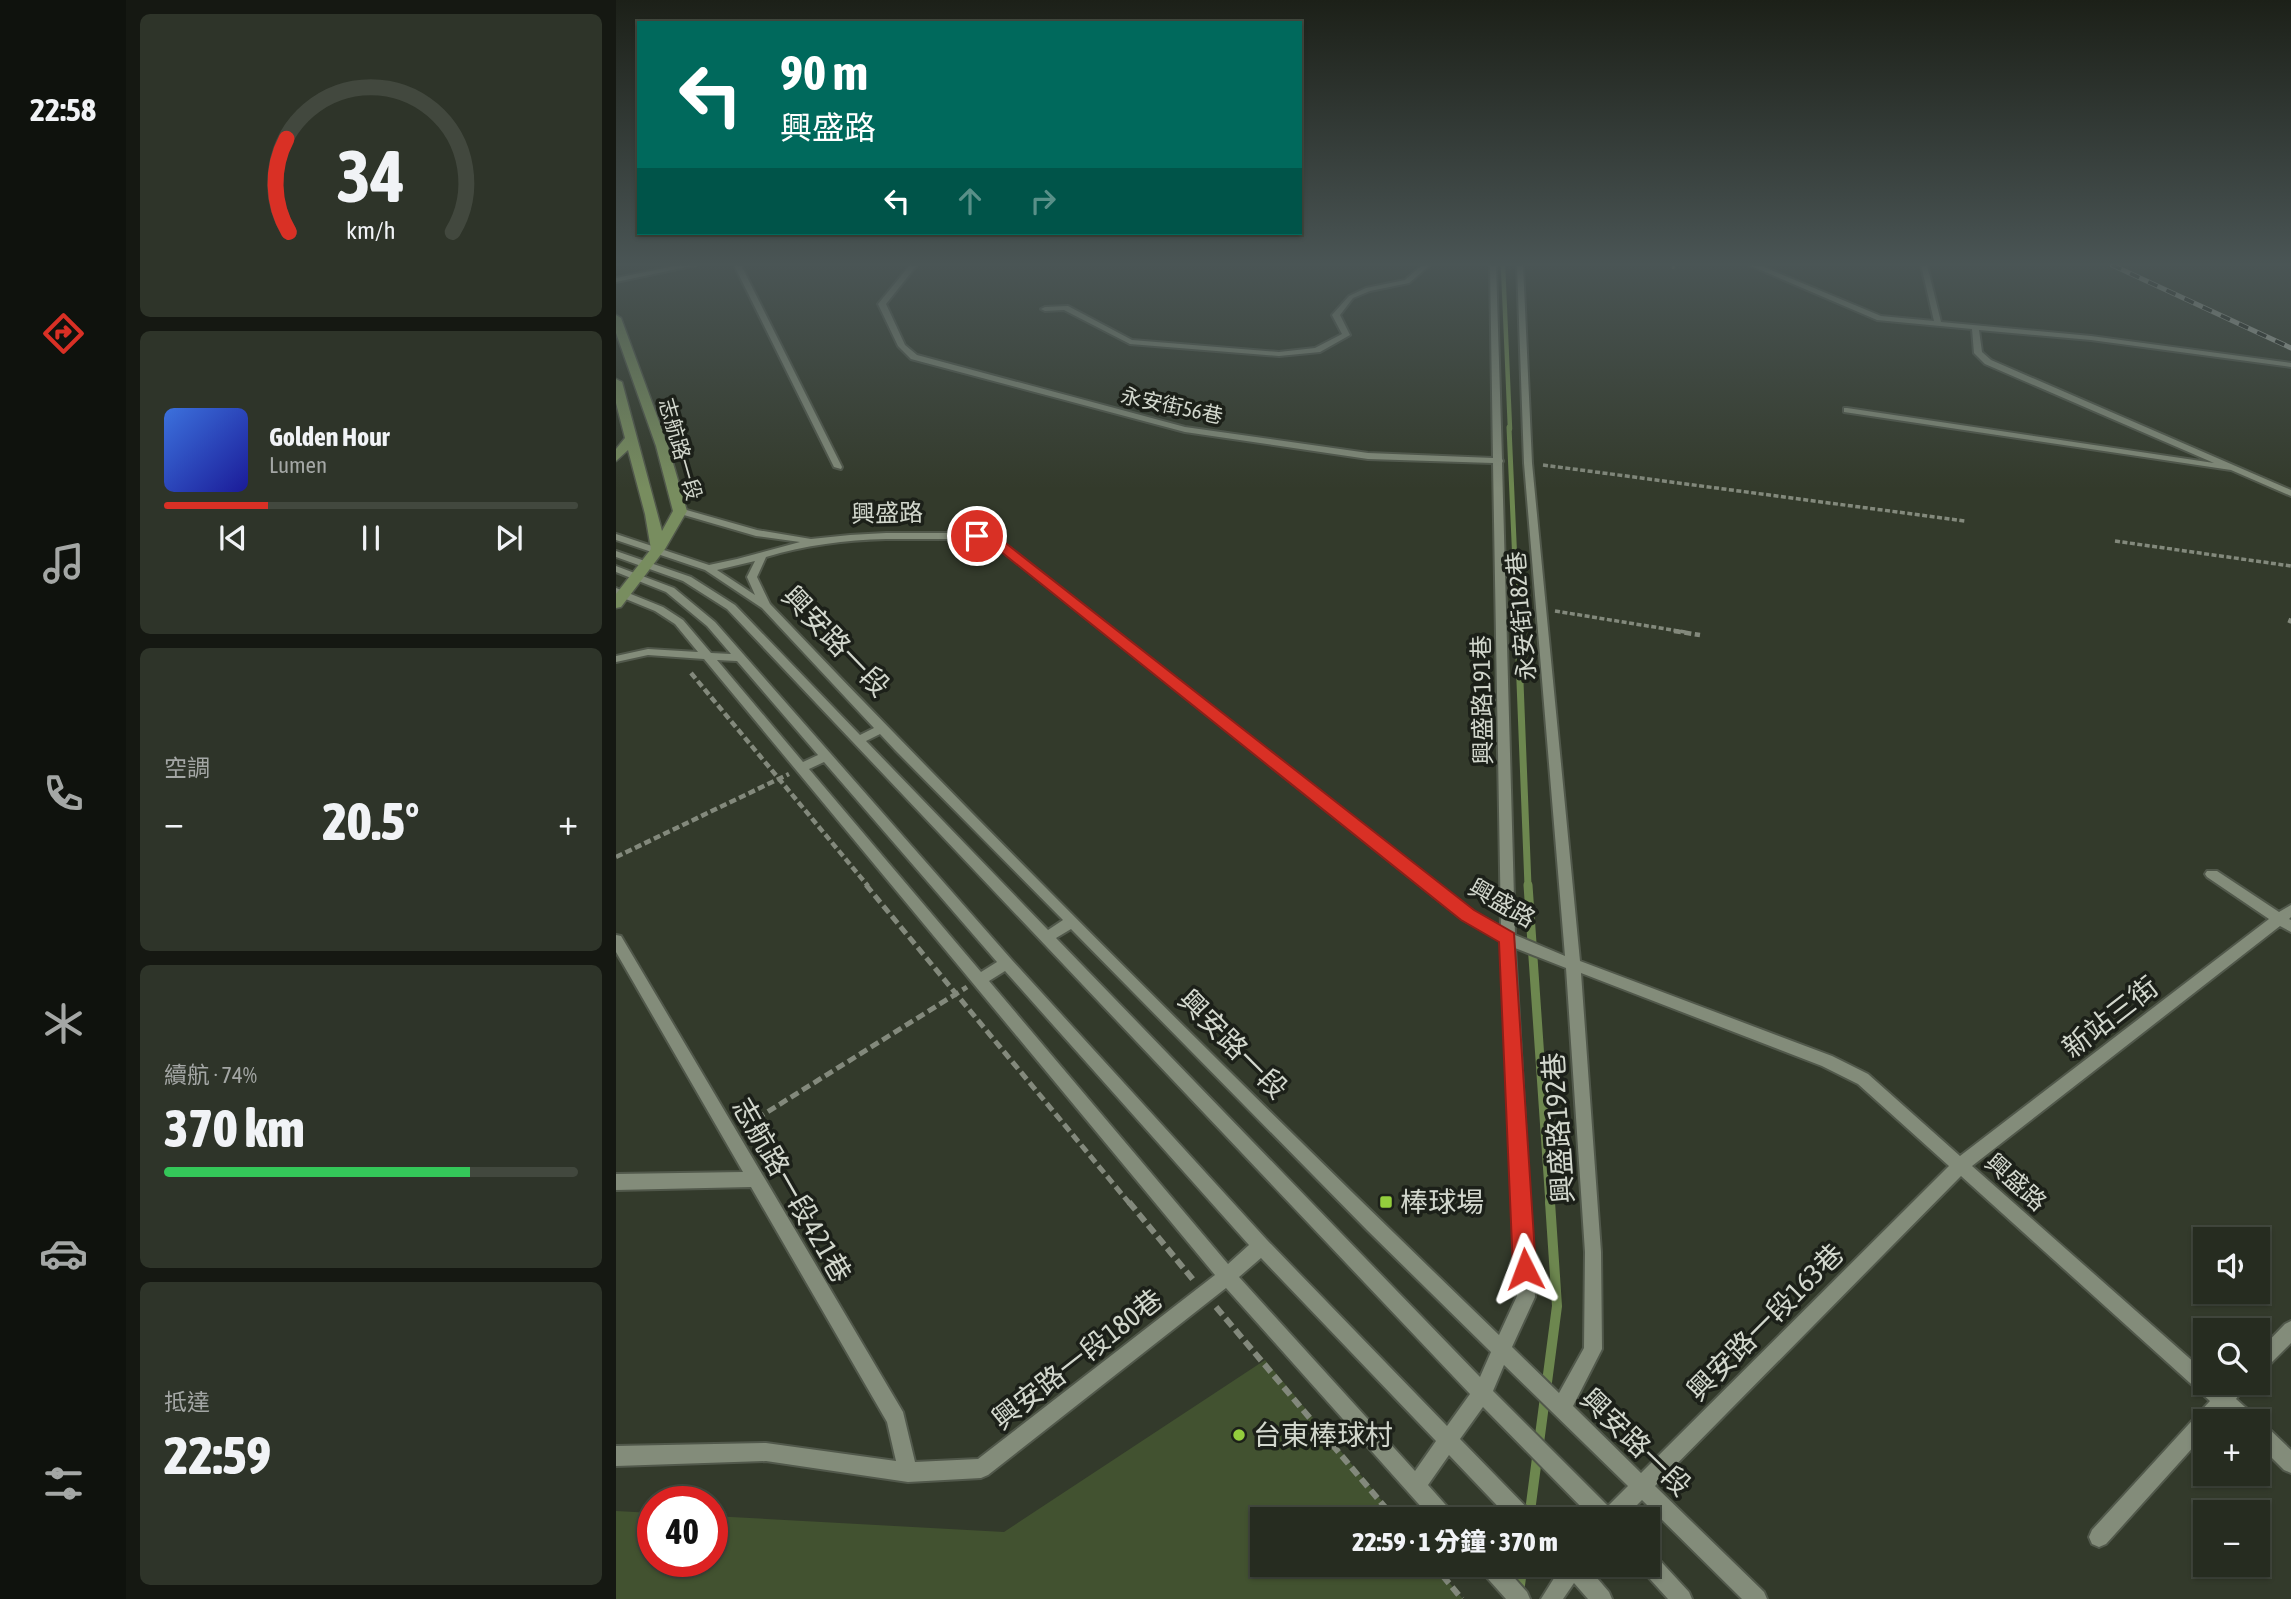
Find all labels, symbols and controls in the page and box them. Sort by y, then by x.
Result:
text: 90 m [780,44,868,100]
icon: left [665,49,756,140]
text: 22:58 [30,91,96,128]
text: 興盛路 [780,109,876,146]
text: 34 [337,134,405,217]
icon: left [878,182,916,220]
icon: ahead [951,182,989,220]
icon: right [1024,182,1062,220]
text: km/h [346,215,396,243]
icon: directions [39,309,88,358]
street label: 永安街56巷 [1119,382,1225,428]
street label: 志航路一段 [655,395,707,503]
text: Golden Hour [269,422,389,452]
text: Lumen [269,452,327,478]
street label: 興盛路 [851,499,923,527]
pin [947,506,1007,566]
icon: arrive [958,517,996,555]
icon: previous [214,519,252,557]
icon: pause [352,519,390,557]
icon: next [490,519,528,557]
icon: music [39,539,88,588]
street label: 永安街182巷 [1502,550,1540,682]
street label: 興安路一段 [776,580,896,702]
street label: 興盛路191巷 [1467,635,1497,765]
text: 空調 [164,755,210,781]
icon: phone [39,769,88,818]
text: 20.5° [323,791,419,851]
text: − [164,800,184,843]
text: + [558,800,578,843]
street label: 興盛路 [1464,873,1540,933]
street label: 新站三街 [2056,970,2164,1064]
street label: 興安路一段 [1172,983,1294,1105]
icon: climate [39,999,88,1048]
street label: 興盛路192巷 [1537,1051,1579,1205]
text: 續航 · 74% [164,1062,257,1088]
street label: 志航路一段421巷 [726,1092,858,1288]
text: 370 km [164,1098,305,1158]
street label: 興盛路 [1980,1148,2052,1216]
place label: 棒球場 [1400,1186,1484,1218]
marker: 棒球場 [1378,1194,1394,1210]
map controls [2193,1227,2270,1577]
button: sound [2193,1227,2270,1304]
icon: car [39,1229,88,1278]
position arrow [1488,1232,1562,1306]
street label: 興安路一段163巷 [1680,1237,1850,1407]
street label: 興安路一段180巷 [985,1283,1169,1435]
button: search [2193,1318,2270,1395]
street label: 興安路一段 [1575,1382,1697,1502]
text: 抵達 [164,1389,210,1415]
button: + [2193,1409,2270,1486]
place label: 台東棒球村 [1253,1419,1393,1451]
text: 22:59 [164,1425,271,1485]
marker: 台東棒球村 [1231,1427,1247,1443]
icon: filters [39,1459,88,1508]
speed limit sign: 40 [637,1486,728,1577]
button: − [2193,1500,2270,1577]
text: 22:59 · 1 分鐘 · 370 m [1352,1527,1558,1557]

